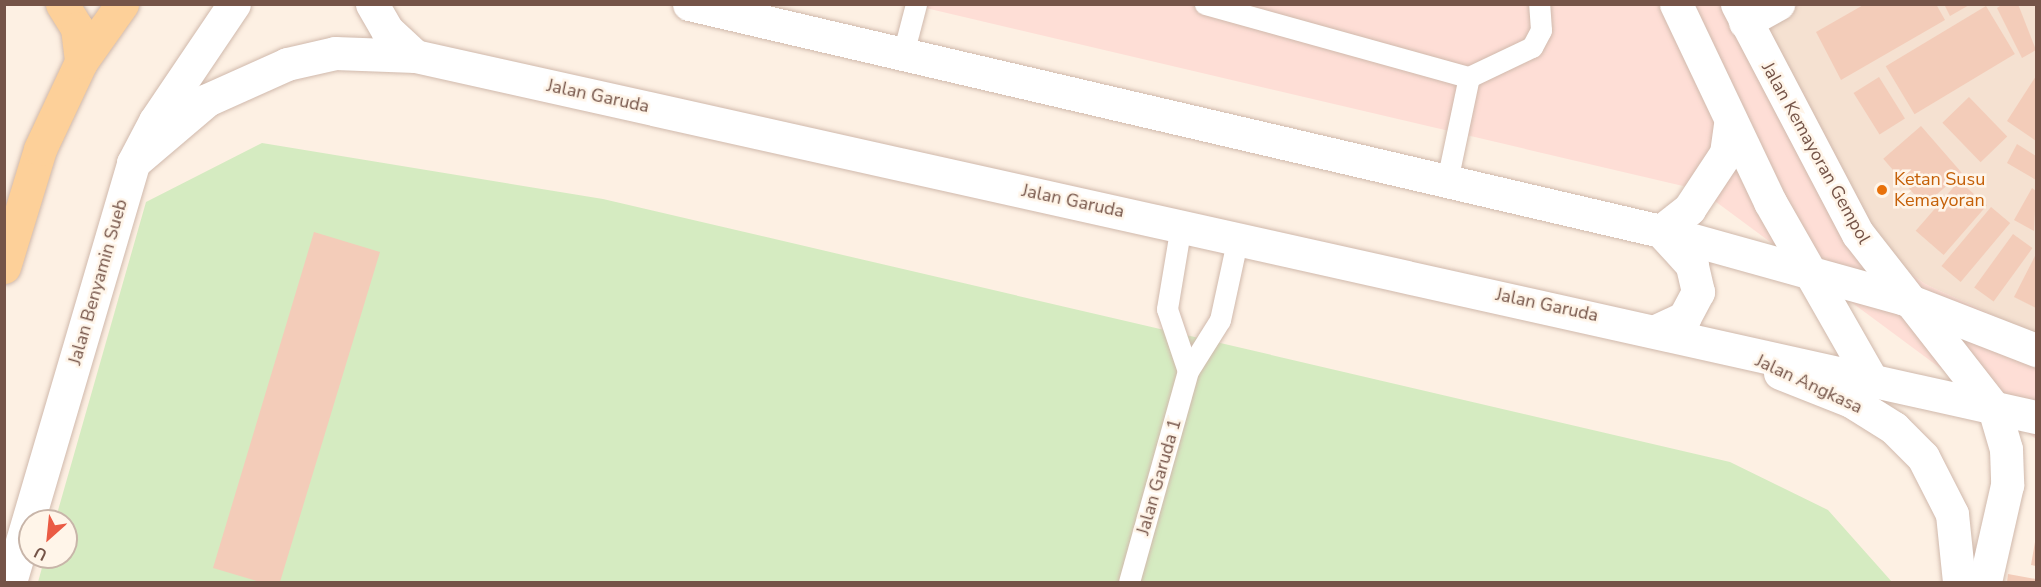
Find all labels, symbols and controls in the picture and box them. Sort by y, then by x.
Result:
street label: Jalan Kemayoran Gempol [1757,58,1875,248]
street label: Jalan Garuda [545,75,651,117]
place label: Ketan Susu Kemayoran [1894,169,1985,212]
street label: Jalan Garuda [1020,180,1126,222]
marker: Ketan Susu Kemayoran [1875,183,1889,197]
street label: Jalan Benyamin Sueb [64,197,132,367]
street label: Jalan Garuda [1494,284,1600,326]
street label: Jalan Angkasa [1752,350,1866,418]
street label: Jalan Garuda 1 [1132,416,1186,538]
north arrow [18,509,78,569]
text: U [30,541,51,566]

